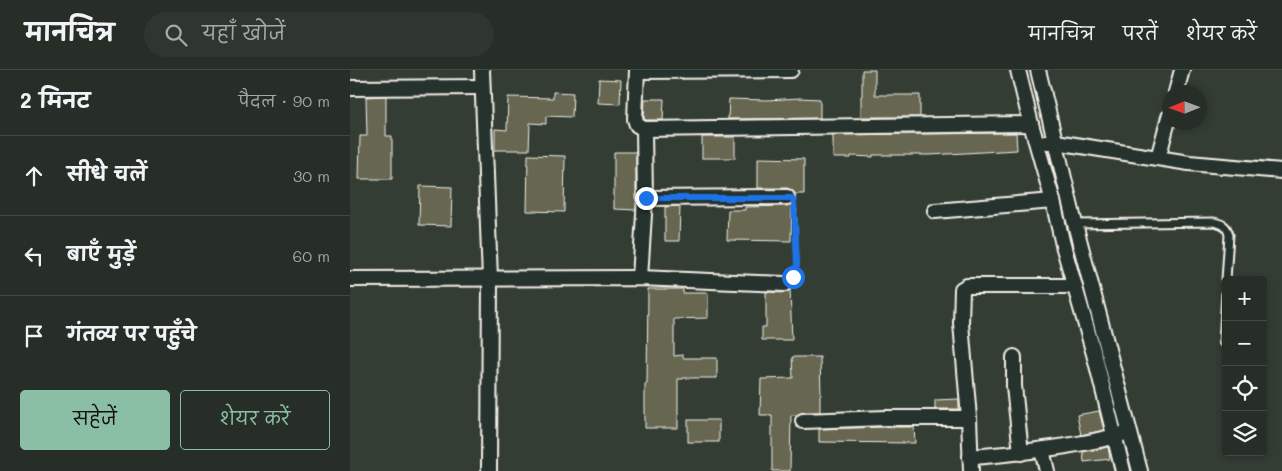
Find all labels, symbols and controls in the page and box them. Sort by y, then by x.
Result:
search box [144,12,494,57]
text: मानचित्र [25,16,114,47]
text: यहाँ खोजें [202,20,285,45]
icon: search [162,21,190,49]
text: मानचित्र [1028,21,1094,45]
text: परतें [1122,21,1158,45]
text: शेयर करें [1186,21,1257,45]
north arrow [1162,85,1207,130]
text: 2 मिनट [20,86,90,113]
text: पैदल · 90 m [239,90,330,111]
text: सीधे चलें [67,161,147,186]
icon: ahead [20,162,48,190]
text: 30 m [293,165,330,186]
route end [635,187,658,210]
text: बाएँ मुड़ें [67,241,136,266]
icon: left [20,242,48,270]
text: 60 m [293,245,330,266]
route start [782,266,805,289]
map controls [1222,276,1267,456]
button: + [1222,276,1267,321]
text: गंतव्य पर पहुँचे [67,321,196,346]
button: − [1222,321,1267,366]
icon: arrive [20,322,48,350]
button: locate [1222,366,1267,411]
button: सहेजें [20,390,170,450]
button: शेयर करें [180,390,330,450]
button: layers [1222,411,1267,456]

